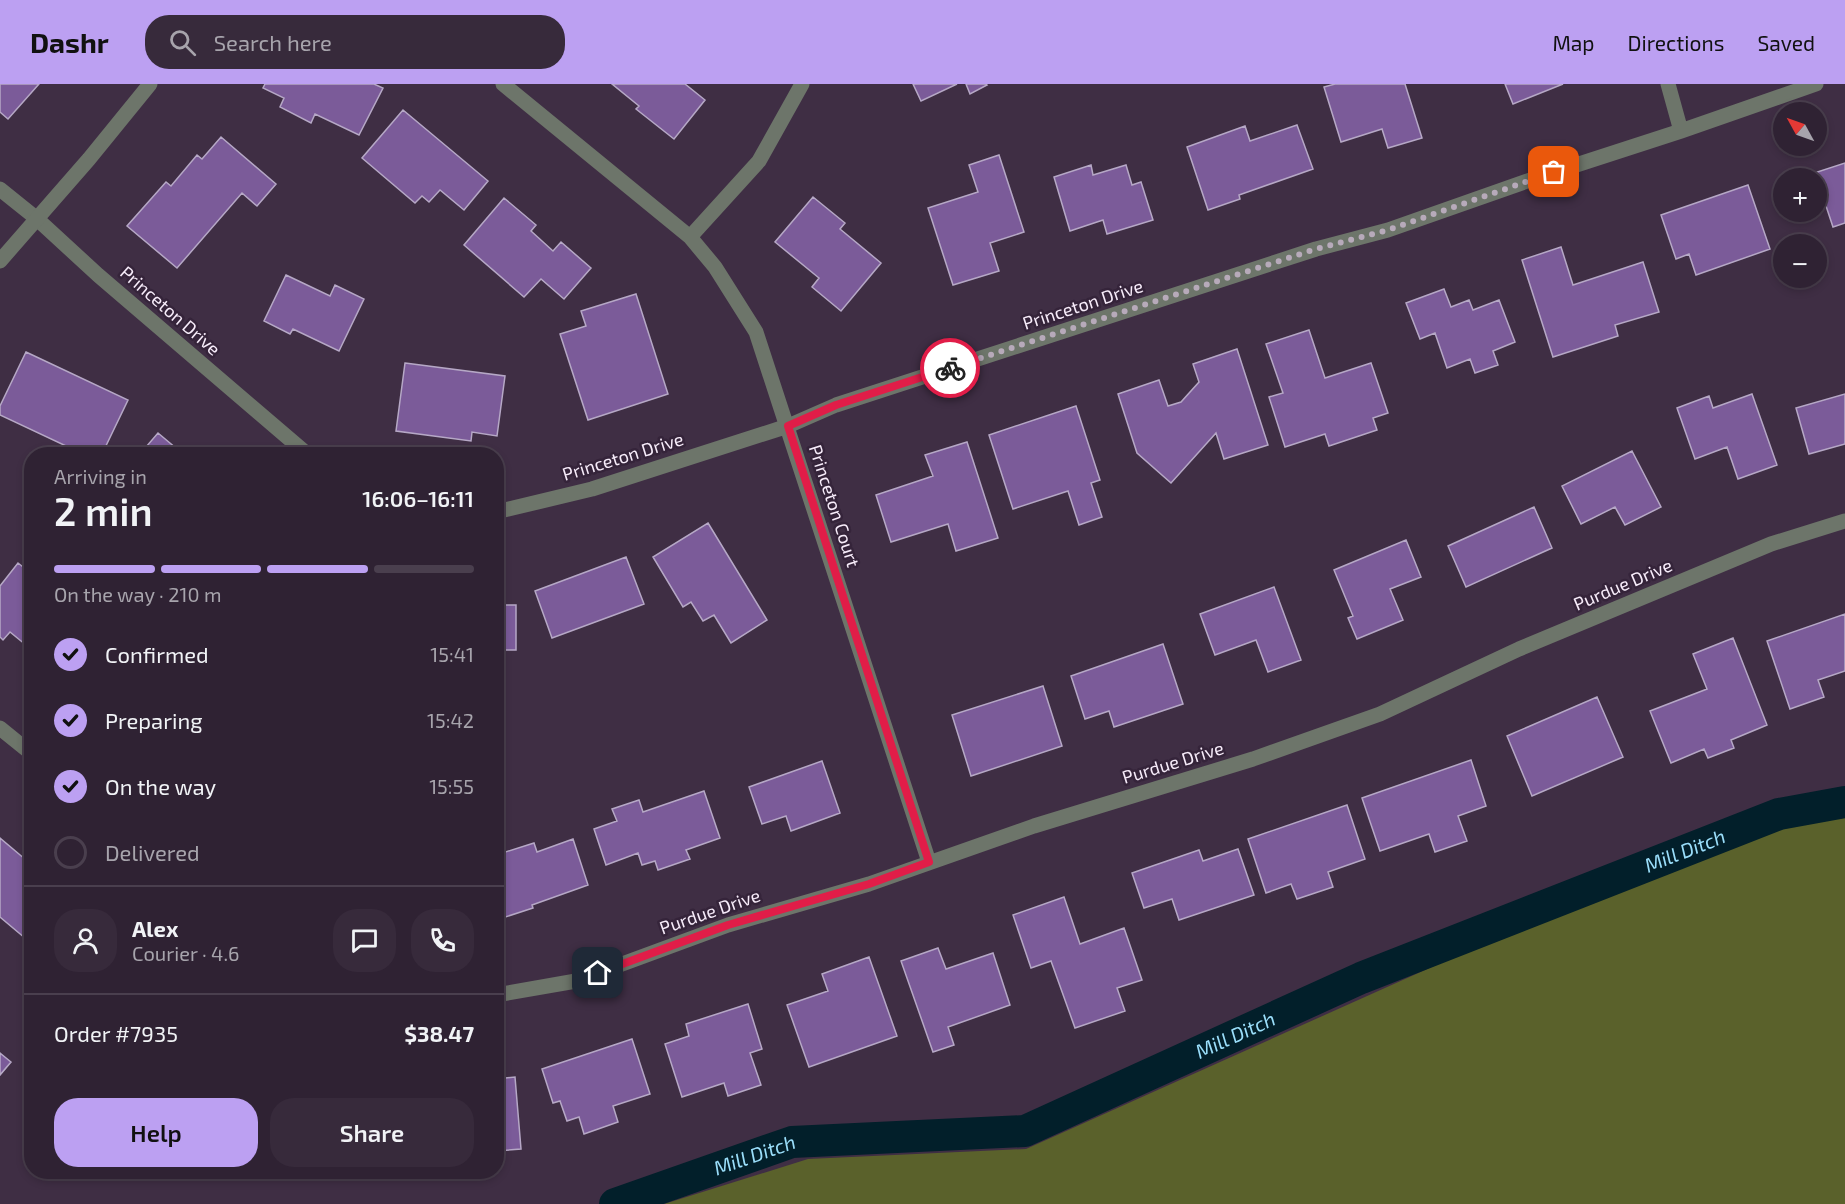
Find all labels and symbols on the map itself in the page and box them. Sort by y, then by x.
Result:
north arrow [1773,102,1827,156]
pin [1528,146,1579,197]
street label: Princeton Drive [116,261,225,360]
street label: Princeton Drive [1020,274,1146,334]
courier [920,338,980,398]
street label: Princeton Drive [560,427,686,485]
street label: Princeton Court [805,442,865,570]
street label: Purdue Drive [1570,553,1675,615]
street label: Purdue Drive [1119,736,1226,788]
water label: Mill Ditch [1641,823,1729,877]
street label: Purdue Drive [656,884,763,939]
pin [572,947,623,998]
water label: Mill Ditch [1191,1006,1279,1063]
water label: Mill Ditch [710,1129,798,1180]

